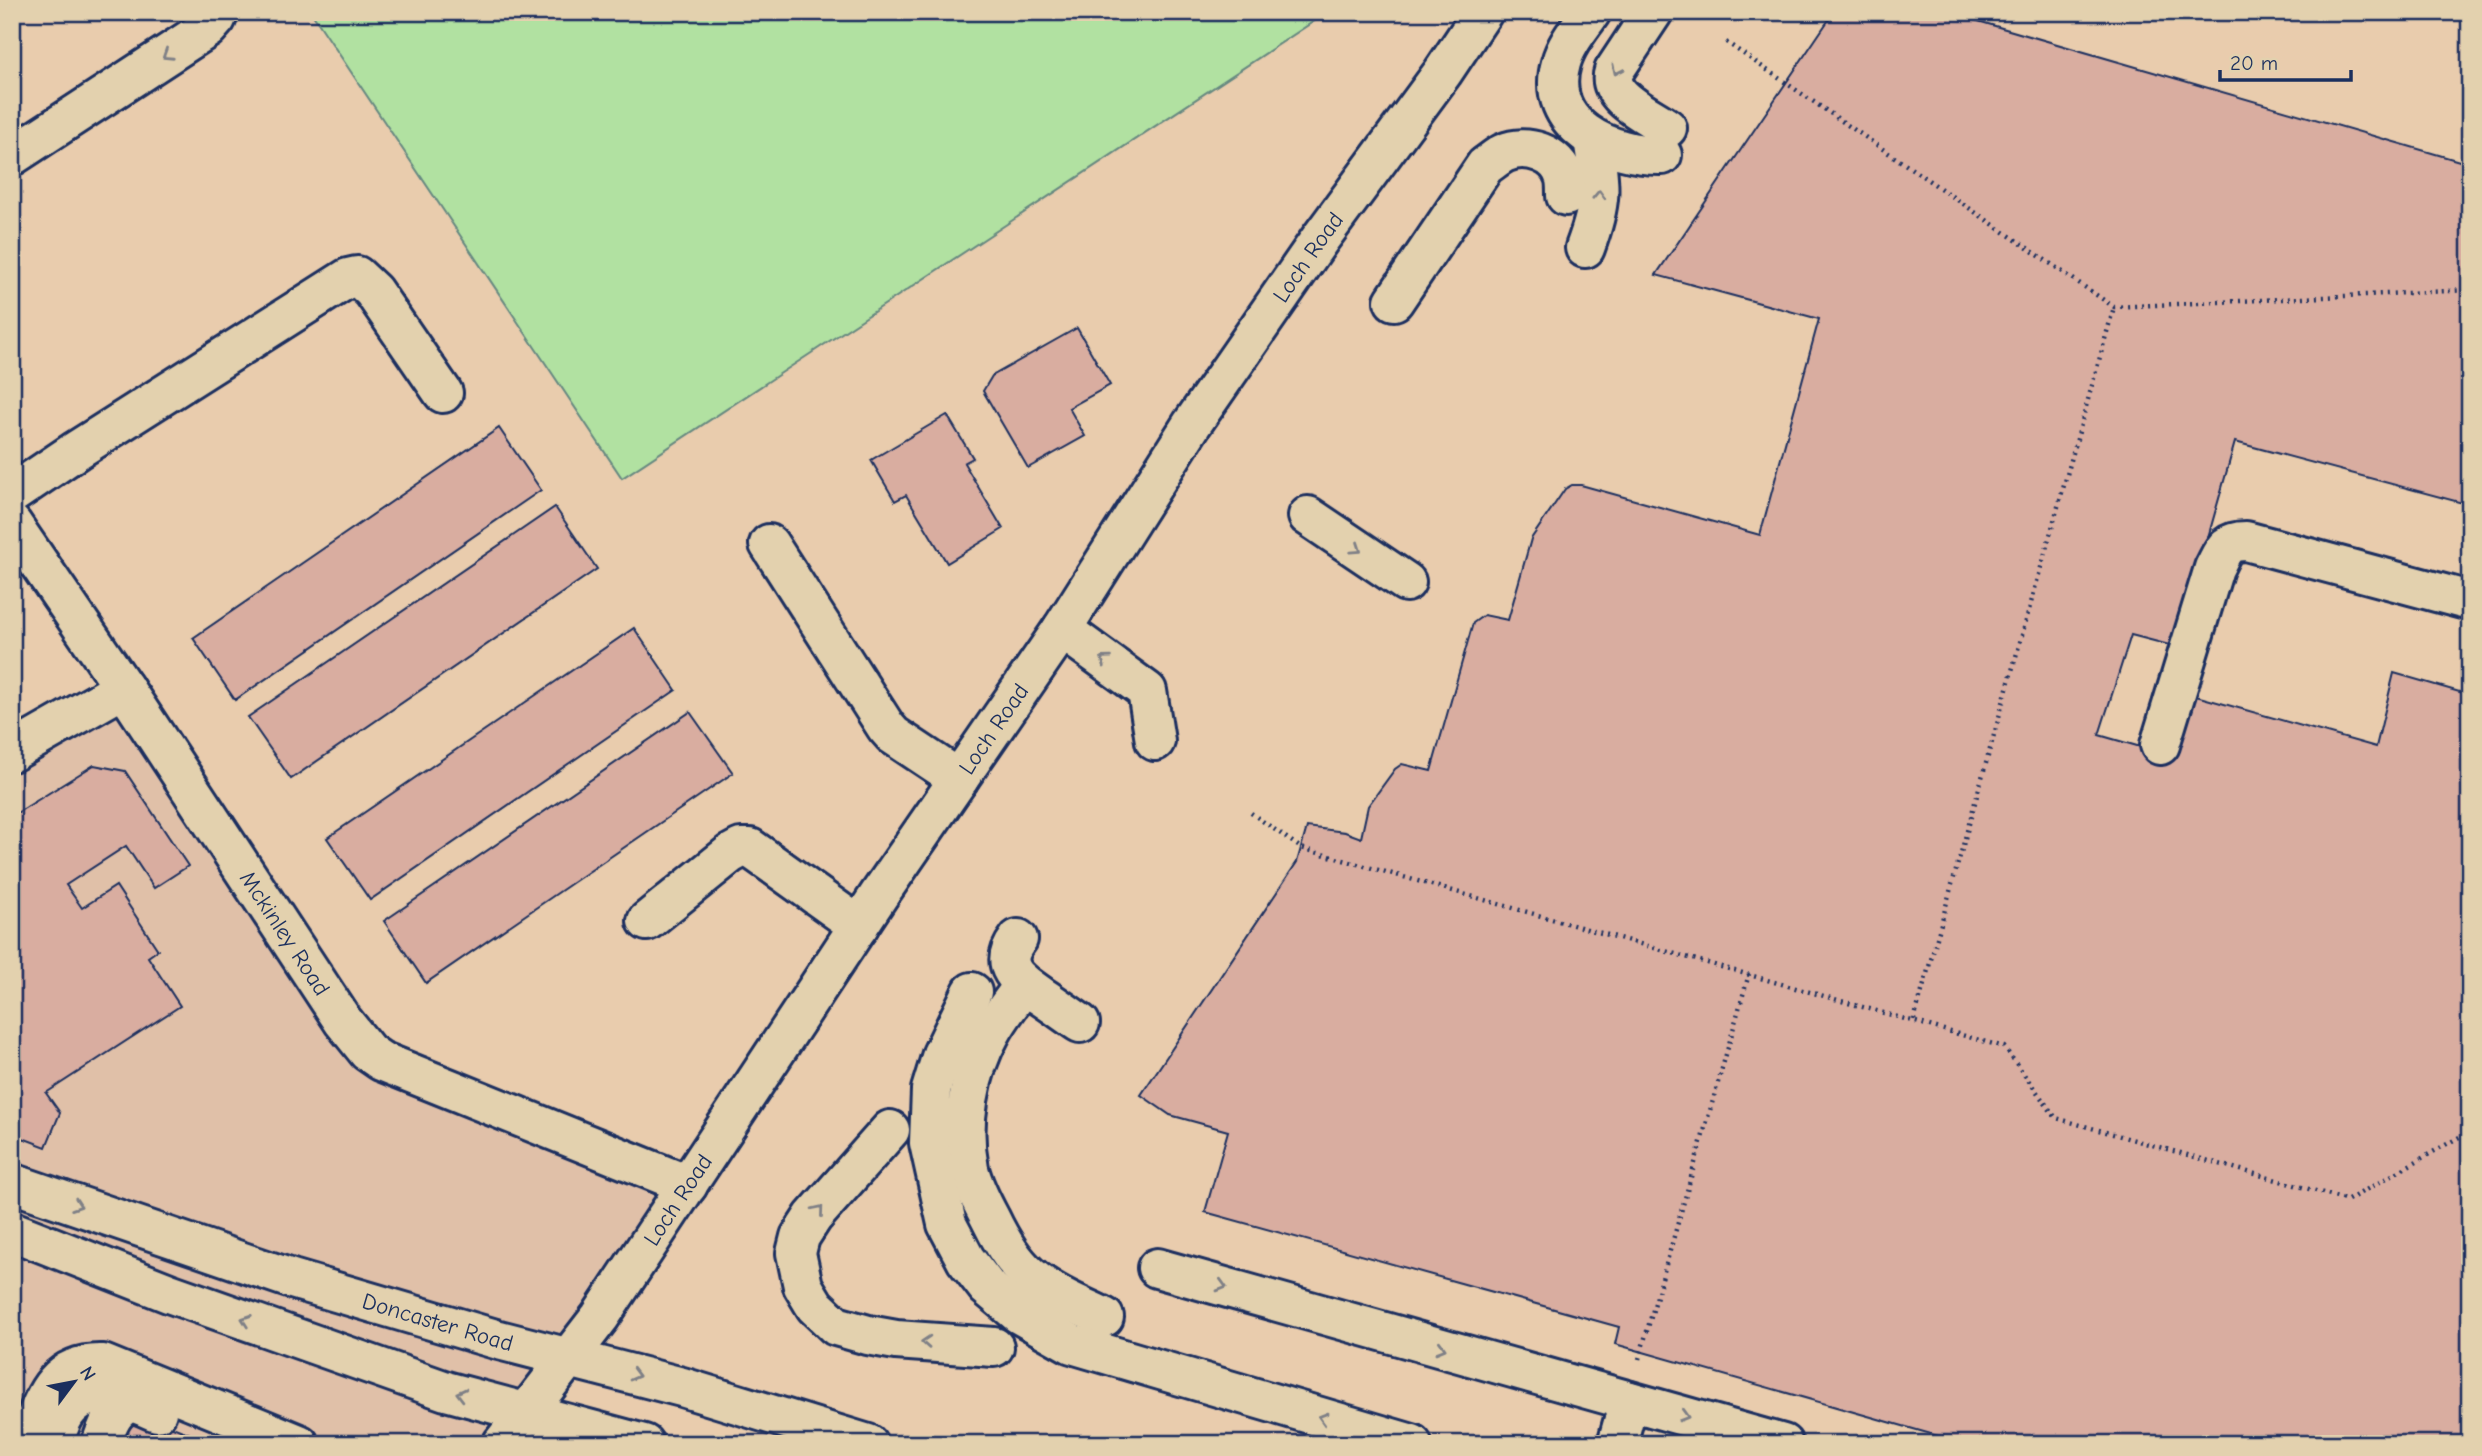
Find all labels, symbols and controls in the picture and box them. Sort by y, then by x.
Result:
scale bar [2220,38,2351,82]
one-way arrow [162,46,175,59]
text: 20 m [2230,51,2278,75]
one-way arrow [1612,62,1625,75]
one-way arrow [1591,189,1606,200]
street label: Loch Road [1267,207,1349,307]
one-way arrow [1349,541,1362,553]
one-way arrow [1100,656,1112,668]
street label: Loch Road [953,678,1034,779]
street label: Mckinley Road [234,866,336,1001]
street label: Loch Road [638,1149,717,1251]
one-way arrow [70,1197,82,1211]
one-way arrow [811,1205,823,1218]
one-way arrow [1216,1278,1228,1293]
street label: Doncaster Road [359,1287,516,1357]
one-way arrow [240,1314,252,1328]
one-way arrow [920,1335,931,1350]
one-way arrow [1435,1340,1447,1354]
north arrow [38,1348,108,1418]
text: N [75,1362,100,1385]
one-way arrow [629,1366,641,1381]
one-way arrow [455,1388,467,1403]
one-way arrow [1678,1408,1690,1422]
one-way arrow [1317,1412,1329,1427]

